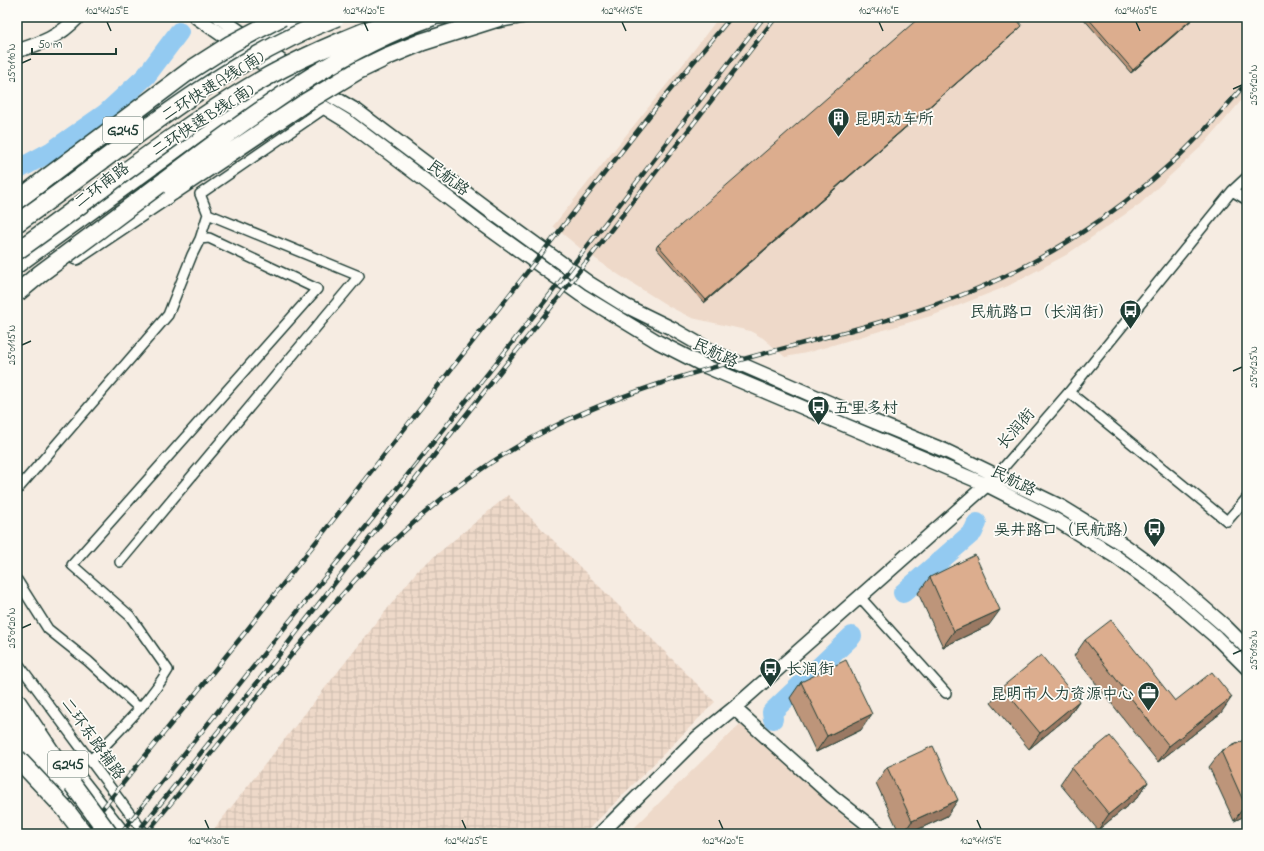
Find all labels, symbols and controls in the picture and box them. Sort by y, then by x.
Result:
text: 102°44'25"E [85,4,129,19]
text: 102°44'20"E [343,4,385,19]
text: 102°44'15"E [601,4,643,19]
text: 102°44'10"E [859,4,899,19]
text: 102°44'05"E [1115,4,1157,19]
scale bar [32,30,116,56]
text: 50 m [38,36,62,54]
text: 25°01'10"N [5,43,20,82]
street label: 二环快速A线(南) [157,45,269,128]
text: 25°01'20"N [1247,65,1262,105]
street label: 二环快速B线(南) [147,78,259,163]
building icon: 昆明动车所 [825,105,851,138]
place label: 昆明动车所 [854,108,934,132]
road number: G245 [103,117,143,143]
street label: 民航路 [421,155,474,203]
street label: 二环南路 [69,157,135,214]
bus stop icon: 民航路口（长润街） [1117,298,1143,331]
place label: 民航路口（长润街） [970,301,1114,325]
text: 25°01'15"N [5,325,20,365]
street label: 民航路 [688,333,742,375]
text: 25°01'25"N [1247,346,1262,388]
bus stop icon: 五里多村 [805,394,831,427]
place label: 五里多村 [834,397,898,421]
street label: 长润街 [992,403,1041,455]
street label: 民航路 [986,460,1040,503]
bus stop icon: 吴井路口（民航路） [1141,516,1167,549]
place label: 吴井路口（民航路） [994,519,1138,543]
text: 25°01'20"N [5,608,20,648]
text: 25°01'30"N [1247,630,1262,670]
bus stop icon: 长润街 [758,655,784,688]
place label: 长润街 [786,658,834,682]
office icon: 昆明市人力资源中心 [1136,680,1162,713]
place label: 昆明市人力资源中心 [990,683,1134,707]
street label: 二环东路辅路 [54,693,130,785]
road number: G245 [48,751,88,777]
text: 102°44'30"E [188,834,230,849]
text: 102°44'25"E [444,834,488,849]
text: 102°44'20"E [702,834,744,849]
text: 102°44'15"E [960,834,1002,849]

